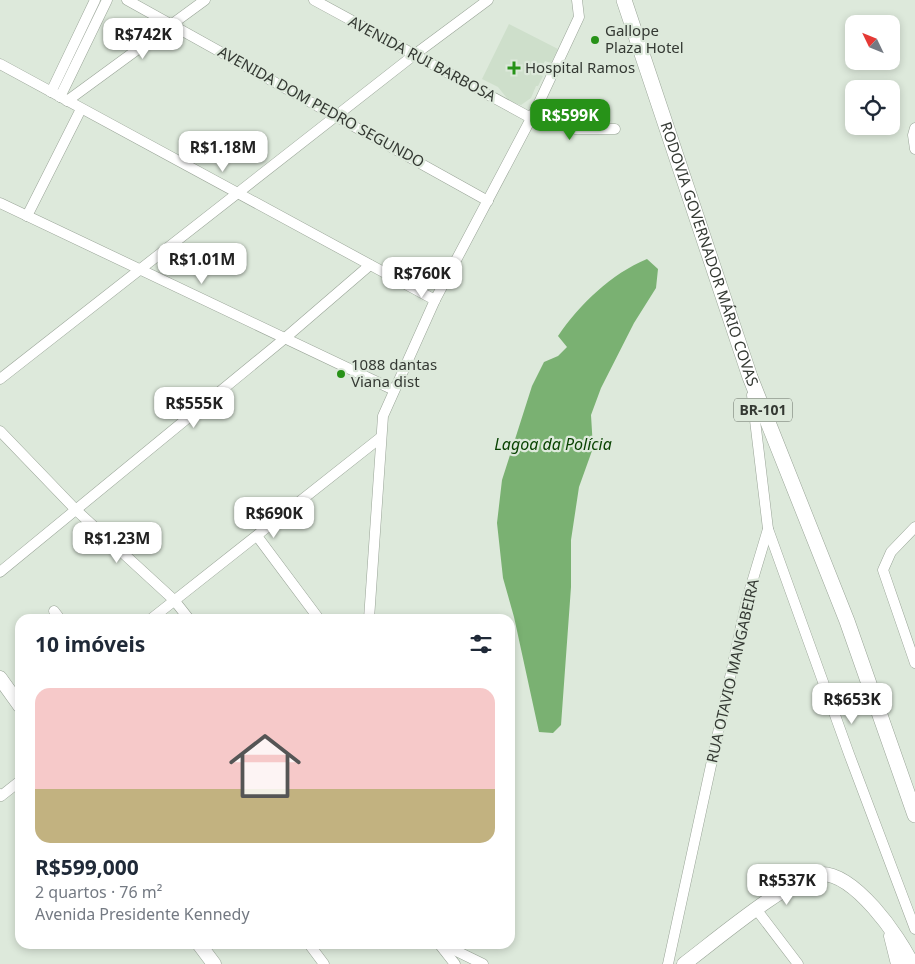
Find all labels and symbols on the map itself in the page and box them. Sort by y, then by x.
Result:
street label: AVENIDA RUI BARBOSA [345,11,500,106]
north arrow [845,15,900,70]
pin: R$742K [102,18,184,60]
place label: Gallope Plaza Hotel [605,20,684,57]
marker: Gallope Plaza Hotel [589,34,601,46]
street label: AVENIDA DOM PEDRO SEGUNDO [215,41,428,171]
place label: Hospital Ramos [525,57,635,77]
marker: Hospital Ramos [507,61,521,75]
pin: R$599K [529,98,611,141]
street label: RODOVIA GOVERNADOR MÁRIO COVAS [656,119,764,389]
pin: R$1.18M [177,130,269,173]
pin: R$1.01M [156,242,248,285]
pin: R$760K [381,256,463,299]
place label: 1088 dantas Viana dist [351,354,437,391]
marker: 1088 dantas Viana dist [335,368,347,380]
pin: R$555K [153,386,235,429]
road number: BR-101 [734,398,792,422]
water label: Lagoa da Polícia [494,433,612,455]
pin: R$690K [233,496,315,539]
pin: R$1.23M [71,522,163,564]
street label: RUA OTAVIO MANGABEIRA [701,577,763,765]
pin: R$653K [811,682,893,725]
pin: R$537K [746,864,828,906]

